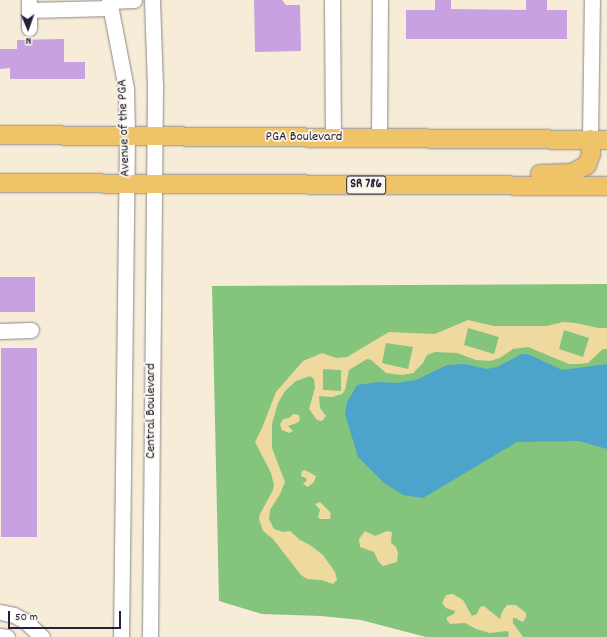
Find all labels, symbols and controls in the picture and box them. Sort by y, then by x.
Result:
north arrow [8,8,48,48]
text: N [25,32,31,48]
street label: Avenue of the PGA [114,79,134,177]
street label: PGA Boulevard [266,129,342,145]
road number: SR 786 [346,174,386,196]
street label: Central Boulevard [143,363,159,459]
scale bar [10,603,123,629]
text: 50 m [15,609,38,626]

